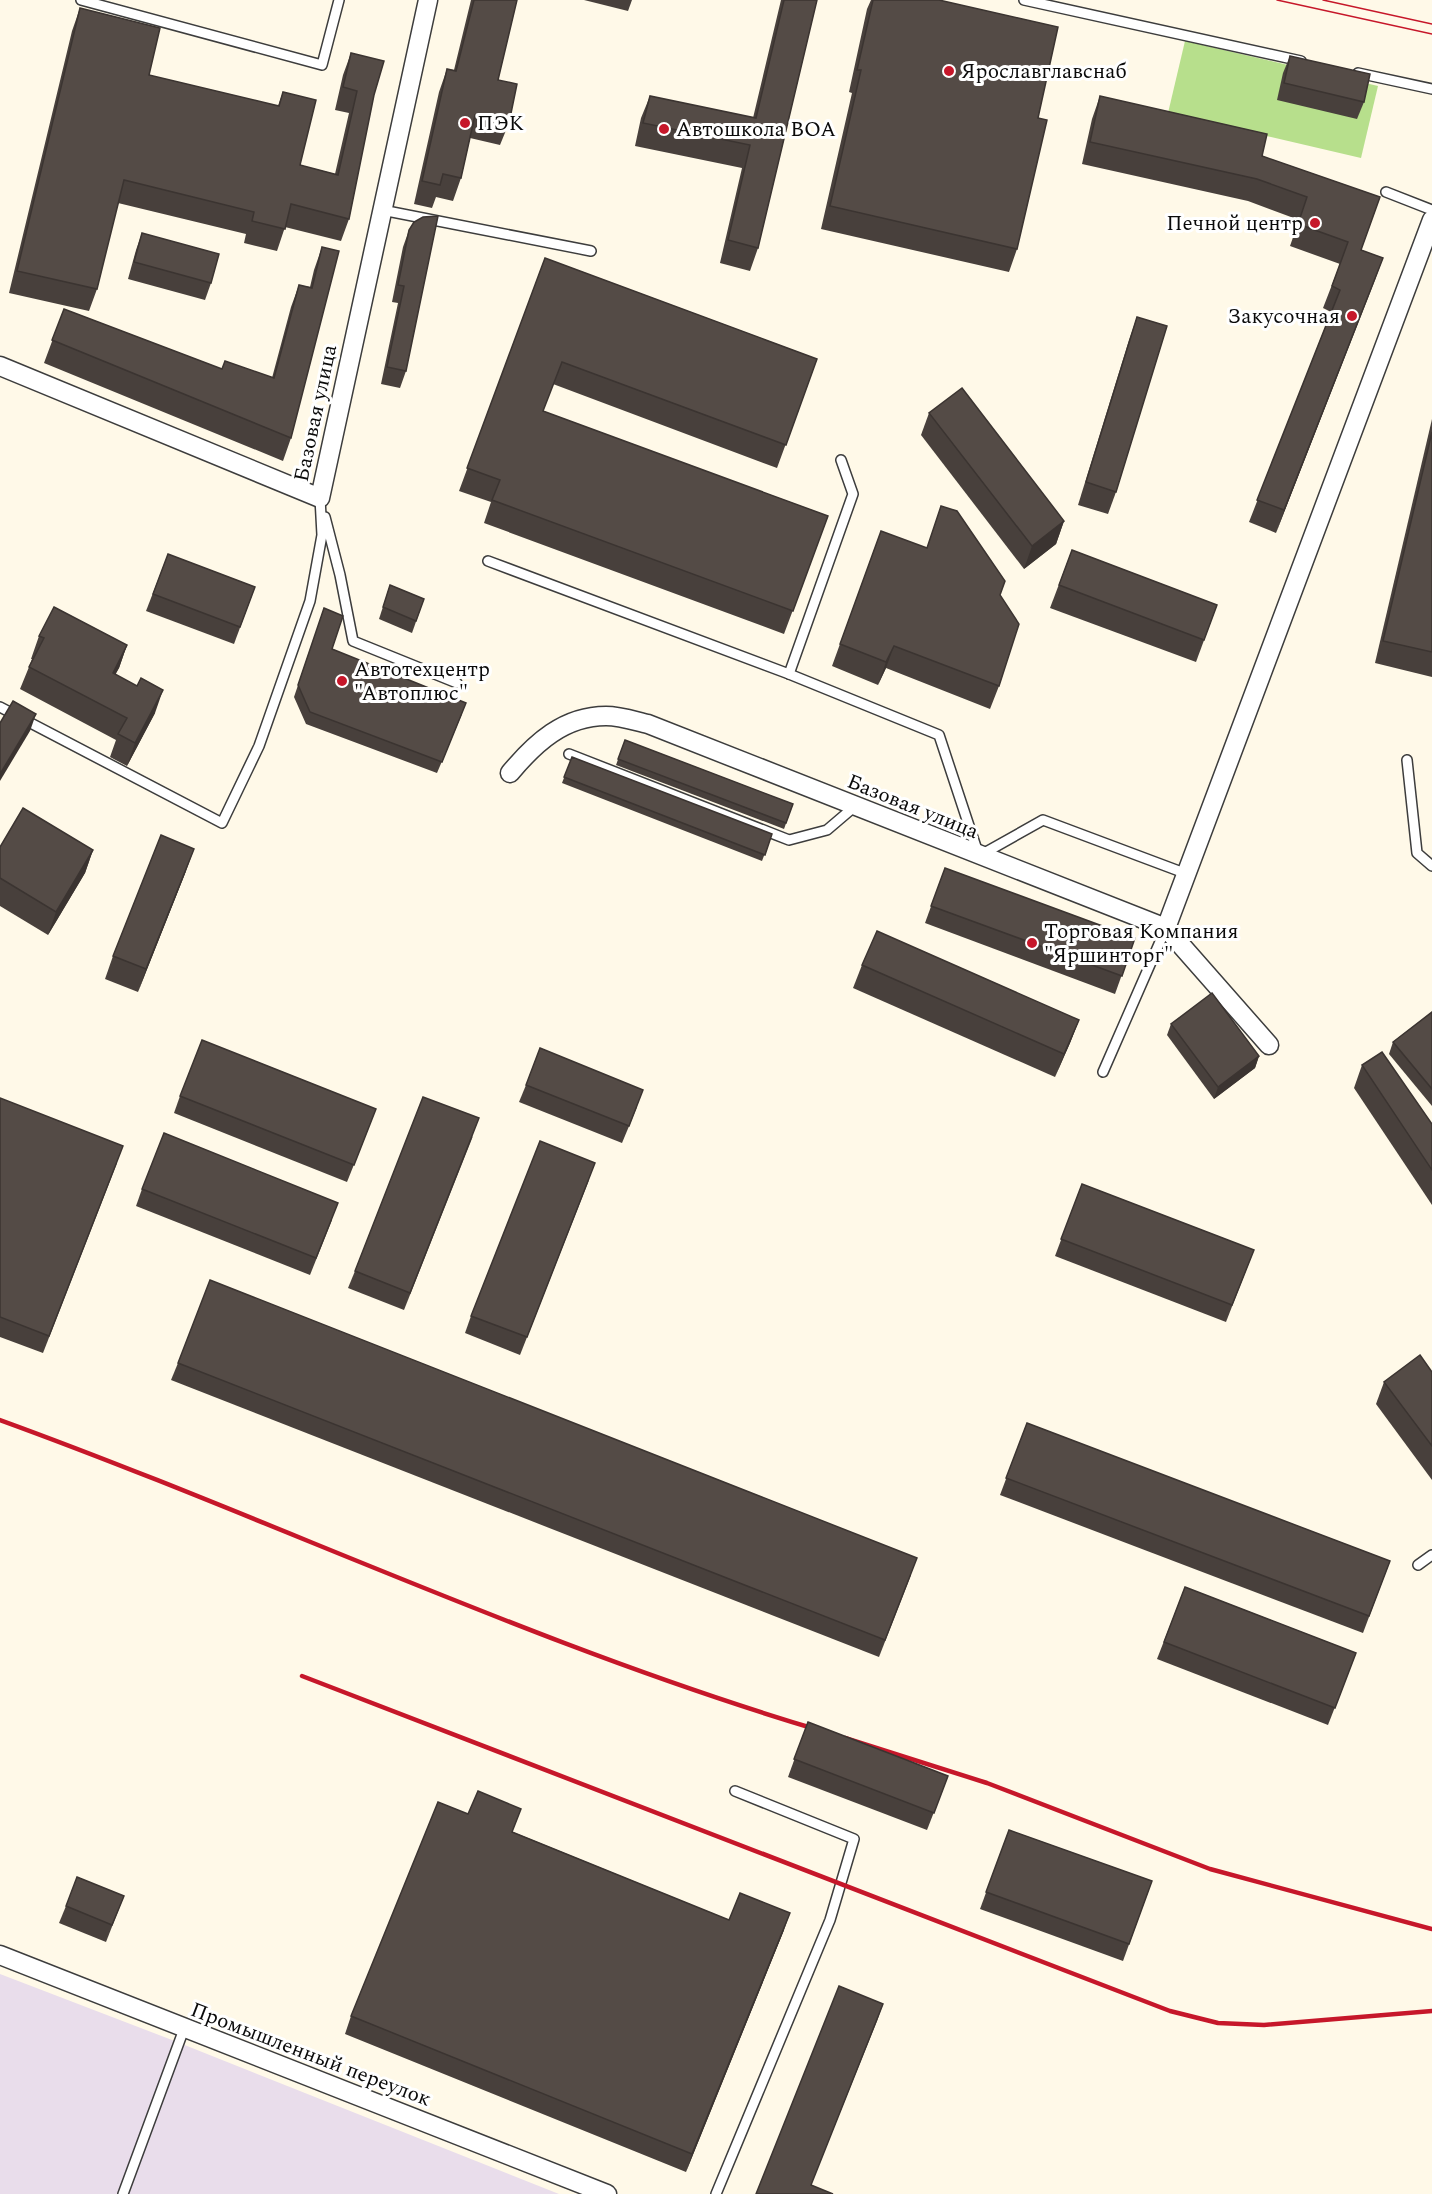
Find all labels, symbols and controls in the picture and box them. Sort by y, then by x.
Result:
place label: Ярославглавснаб [961,56,1127,88]
marker: Ярославглавснаб [942,64,956,78]
place label: ПЭК [477,108,524,140]
place label: Автошкола ВОА [676,114,836,146]
marker: ПЭК [458,116,472,130]
marker: Автошкола ВОА [657,122,671,136]
place label: Печной центр [1166,208,1303,240]
marker: Печной центр [1308,216,1322,230]
place label: Закусочная [1228,301,1340,333]
marker: Закусочная [1345,309,1359,323]
street label: Базовая улица [286,341,346,485]
place label: Автотехцентр "Автоплюс" [354,654,490,710]
marker: Автотехцентр "Автоплюс" [335,674,349,688]
street label: Базовая улица [842,766,984,848]
place label: Торговая Компания "Яршинторг" [1044,916,1239,972]
marker: Торговая Компания "Яршинторг" [1025,936,1039,950]
street label: Промышленный переулок [186,1994,436,2116]

